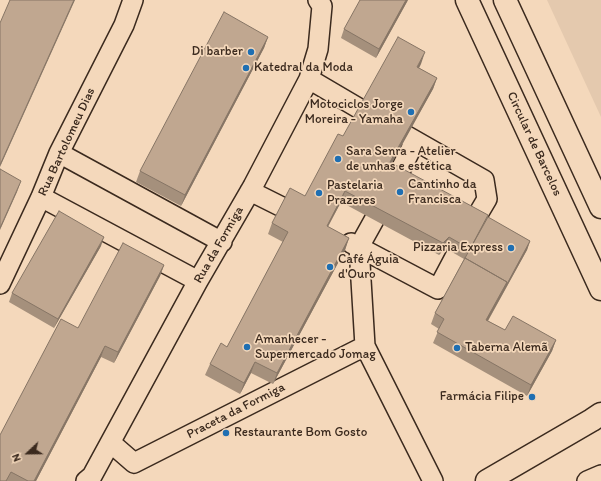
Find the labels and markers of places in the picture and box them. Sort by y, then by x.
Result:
place label: Di barber [192,44,243,60]
marker: Di barber [246,47,256,57]
place label: Katedral da Moda [254,60,353,76]
marker: Katedral da Moda [241,63,251,73]
place label: Motociclos Jorge Moreira - Yamaha [305,97,403,128]
marker: Motociclos Jorge Moreira - Yamaha [406,107,416,117]
place label: Sara Senra - Atelier de unhas e estética [346,144,456,175]
marker: Sara Senra - Atelier de unhas e estética [333,154,343,164]
place label: Cantinho da Francisca [408,177,477,208]
place label: Pastelaria Prazeres [327,178,383,209]
marker: Cantinho da Francisca [395,187,405,197]
marker: Pastelaria Prazeres [314,188,324,198]
place label: Pizzaria Express [413,240,503,256]
marker: Pizzaria Express [506,243,516,253]
place label: Café Águia d'Ouro [338,252,399,283]
marker: Café Águia d'Ouro [325,262,335,272]
place label: Amanhecer - Supermercado Jomag [255,332,376,363]
place label: Taberna Alemã [465,340,548,356]
marker: Amanhecer - Supermercado Jomag [242,342,252,352]
marker: Taberna Alemã [452,343,462,353]
place label: Farmácia Filipe [440,389,524,405]
marker: Farmácia Filipe [527,392,537,402]
place label: Restaurante Bom Gosto [234,425,367,441]
marker: Restaurante Bom Gosto [221,428,231,438]

